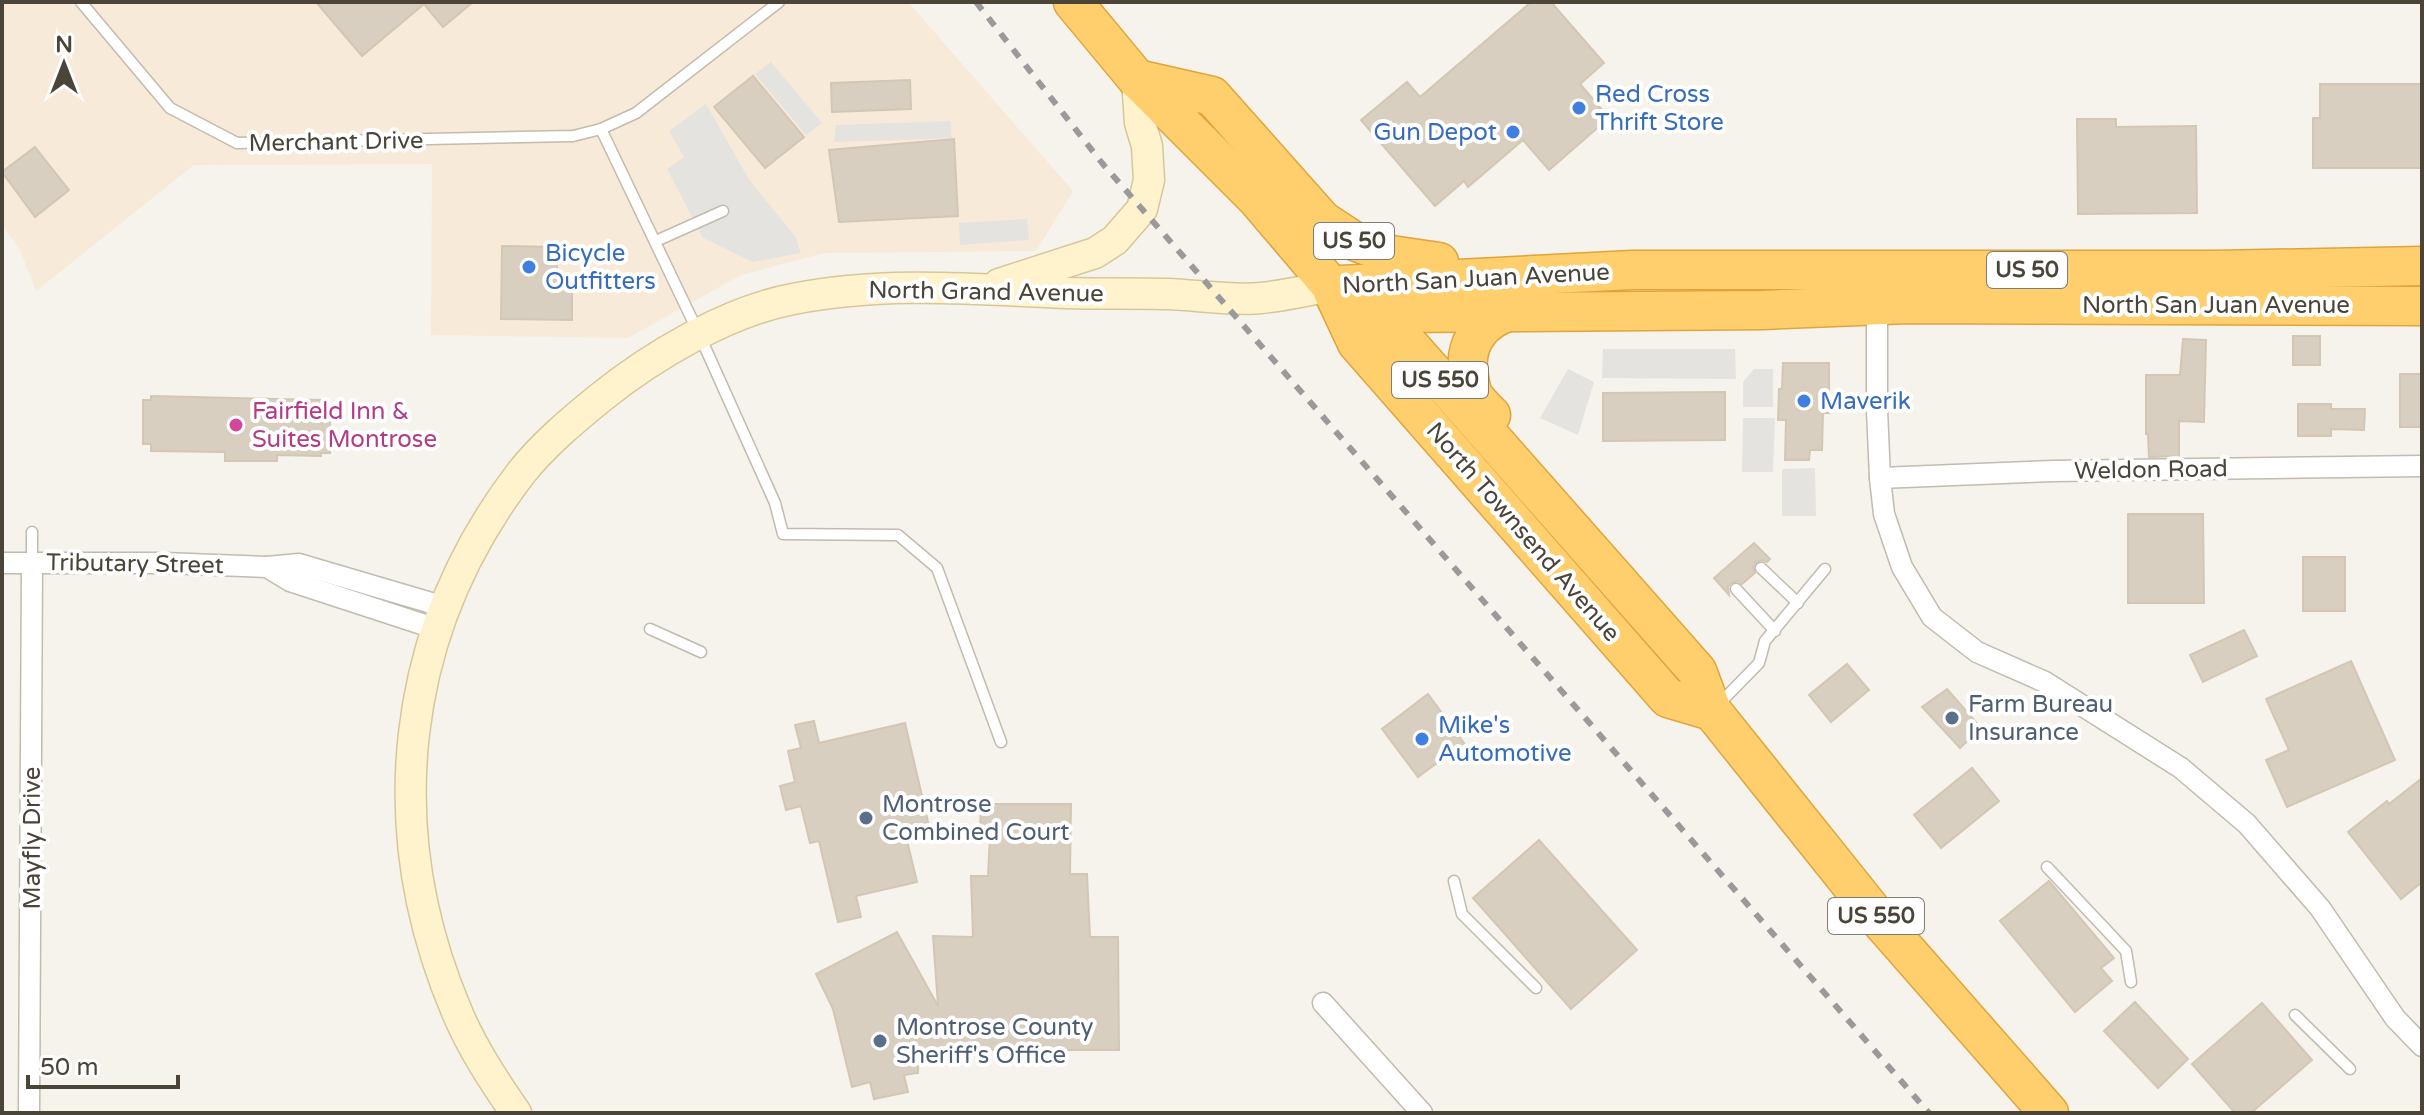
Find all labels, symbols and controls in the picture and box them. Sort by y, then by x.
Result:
north arrow [24,24,104,104]
text: N [55,32,73,58]
place label: Red Cross Thrift Store [1595,80,1724,137]
marker: Red Cross Thrift Store [1570,99,1588,117]
place label: Gun Depot [1373,118,1497,147]
marker: Gun Depot [1504,123,1522,141]
street label: Merchant Drive [248,126,424,158]
road number: US 50 [1314,223,1394,259]
place label: Bicycle Outfitters [545,239,656,296]
road number: US 50 [1987,252,2067,288]
marker: Bicycle Outfitters [520,258,538,276]
street label: North San Juan Avenue [1341,258,1611,300]
street label: North Grand Avenue [868,275,1104,309]
street label: North San Juan Avenue [2082,291,2350,320]
road number: US 550 [1392,362,1488,398]
place label: Maverik [1820,387,1911,416]
marker: Maverik [1795,392,1813,410]
place label: Fairfield Inn & Suites Montrose [252,397,437,454]
marker: Fairfield Inn & Suites Montrose [227,416,245,434]
street label: North Townsend Avenue [1420,416,1626,648]
street label: Weldon Road [2074,454,2228,486]
street label: Tributary Street [46,548,224,580]
place label: Farm Bureau Insurance [1968,690,2113,747]
marker: Farm Bureau Insurance [1943,709,1961,727]
place label: Mike's Automotive [1438,711,1572,768]
marker: Mike's Automotive [1413,730,1431,748]
street label: Mayfly Drive [18,767,47,909]
place label: Montrose Combined Court [882,790,1070,847]
marker: Montrose Combined Court [857,809,875,827]
road number: US 550 [1828,898,1924,934]
place label: Montrose County Sheriff's Office [896,1013,1094,1070]
marker: Montrose County Sheriff's Office [871,1032,889,1050]
scale bar [28,1039,178,1089]
text: 50 m [40,1053,98,1082]

